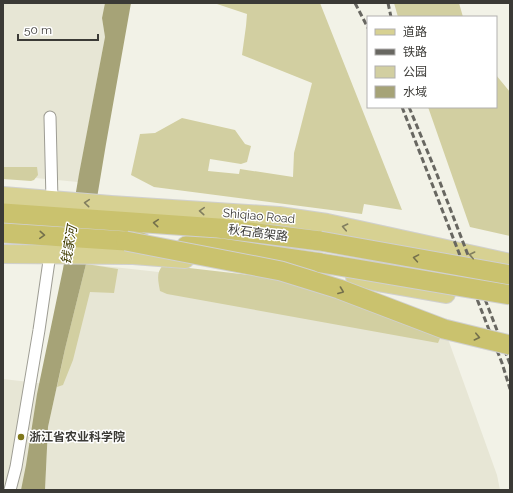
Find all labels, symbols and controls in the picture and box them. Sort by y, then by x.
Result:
scale bar [18,16,98,42]
legend [367,16,497,108]
text: 50 m [24,23,52,37]
text: 道路 [403,25,427,39]
text: 铁路 [403,45,427,59]
text: 公园 [403,65,427,79]
text: 水域 [403,85,427,99]
one-way arrow [84,199,90,208]
street label: Shiqiao Road [222,206,296,226]
one-way arrow [199,207,205,215]
one-way arrow [153,219,159,228]
water label: 钱家河 [58,222,80,266]
street label: 秋石高架路 [227,222,289,244]
one-way arrow [342,224,348,232]
one-way arrow [39,231,45,240]
one-way arrow [469,252,475,260]
one-way arrow [413,255,420,263]
one-way arrow [338,286,345,294]
one-way arrow [474,332,480,340]
place label: 浙江省农业科学院 [29,430,125,444]
marker: 浙江省农业科学院 [16,432,26,442]

